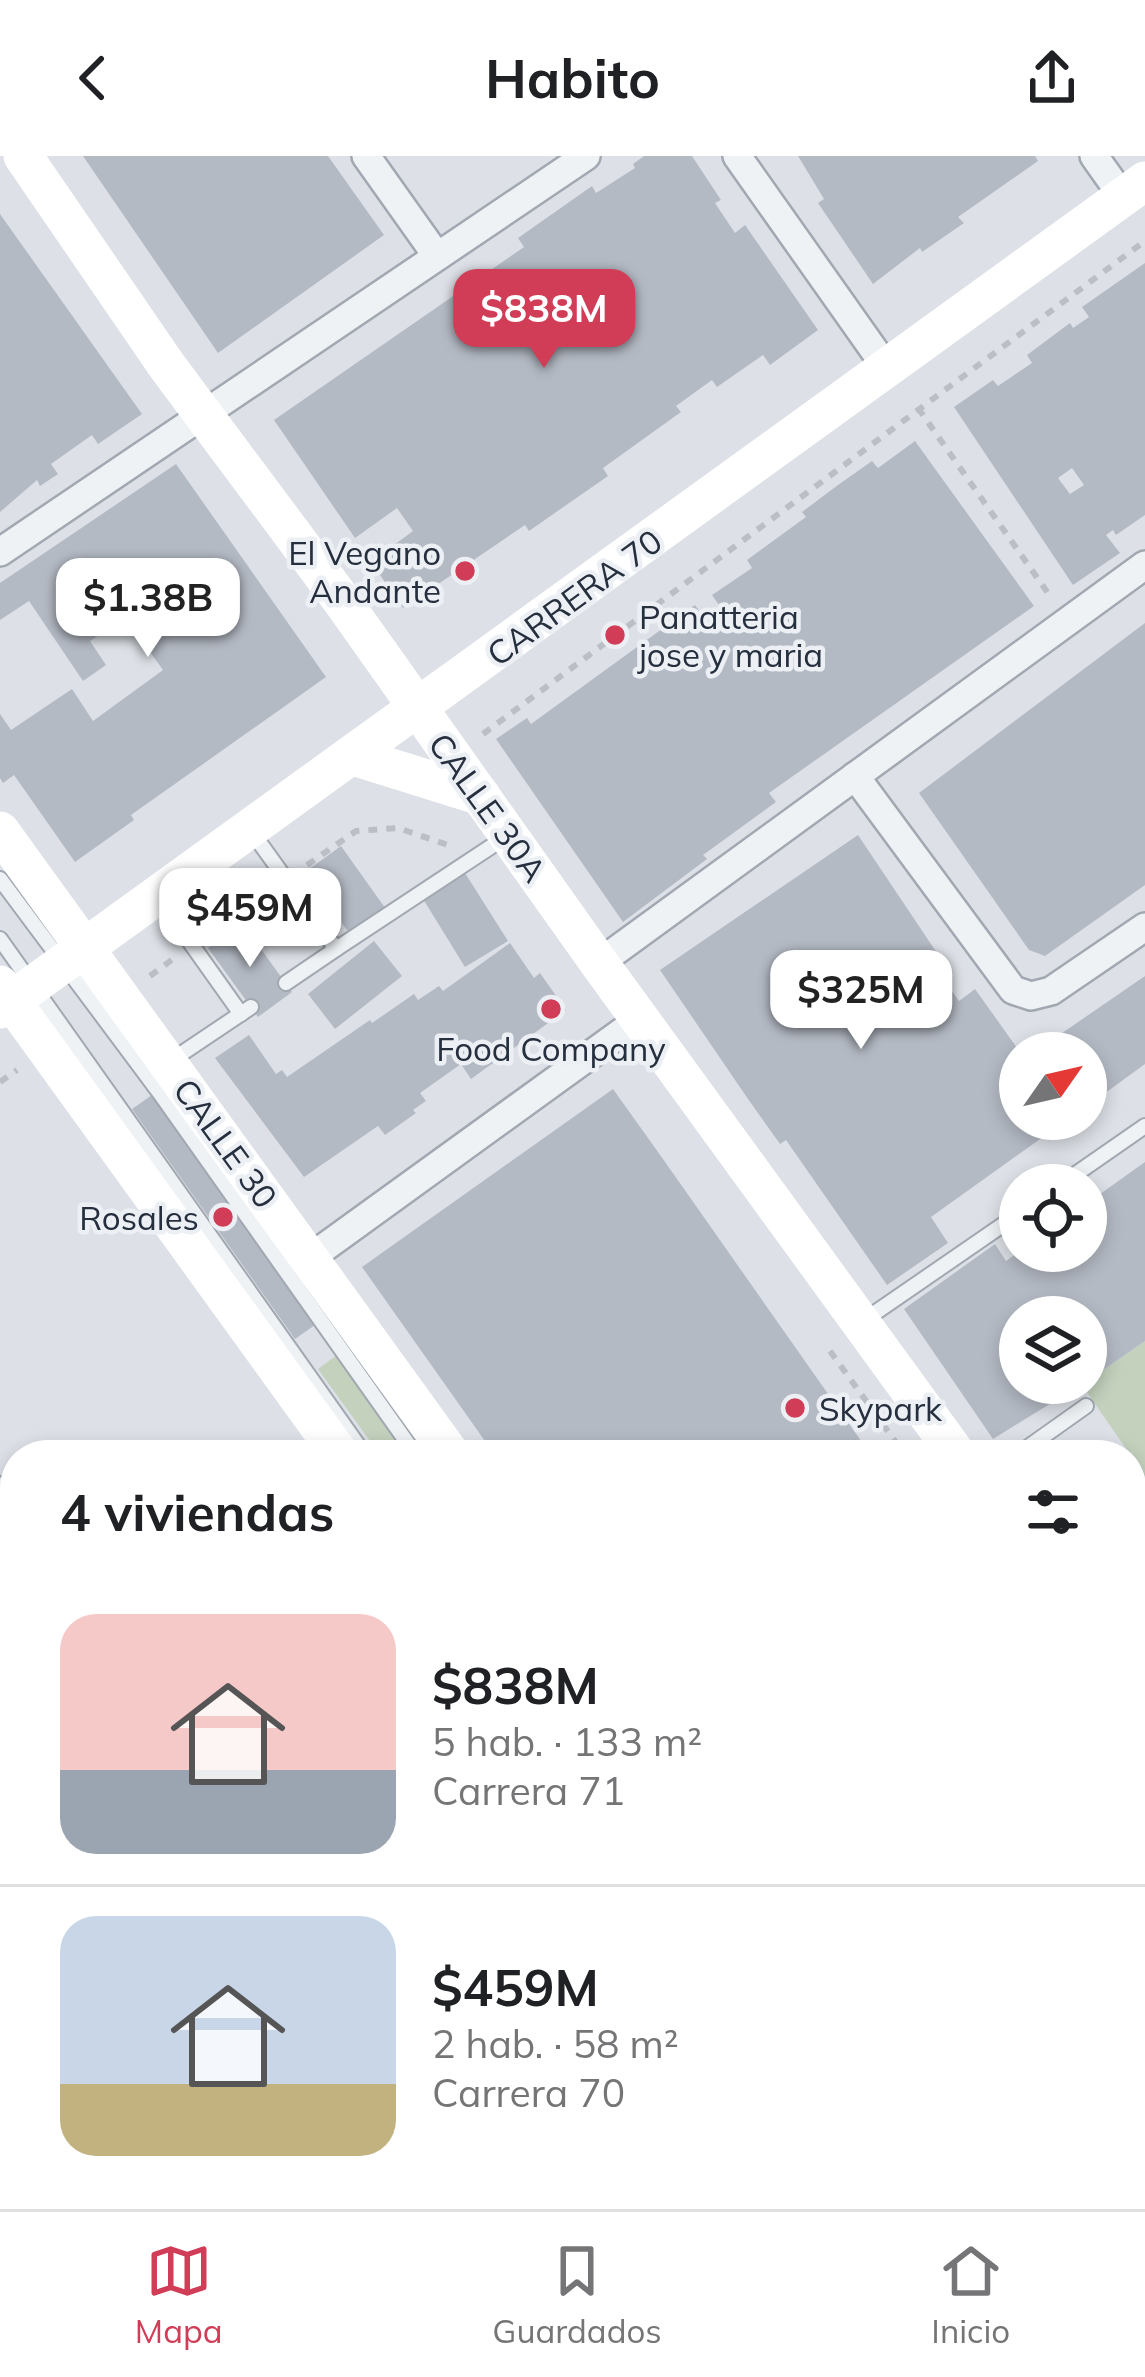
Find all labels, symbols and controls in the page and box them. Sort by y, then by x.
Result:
text: Habito [485,44,660,112]
icon: back [60,45,126,111]
icon: share [1019,45,1085,111]
pin: $838M [460,269,628,371]
text: $838M [480,283,608,332]
street label: CARRERA 70 [479,520,669,674]
place label: El Vegano Andante [288,532,441,611]
pin: $1.38B [50,558,246,660]
marker: El Vegano Andante [452,558,478,584]
text: $1.38B [83,572,213,621]
place label: Panatteria jose y maria [637,596,823,675]
marker: Panatteria jose y maria [602,622,628,648]
street label: CALLE 30A [420,725,556,889]
pin: $459M [166,868,334,970]
text: $459M [186,882,314,931]
pin: $325M [777,950,945,1052]
text: $325M [797,964,925,1013]
marker: Food Company [538,996,564,1022]
place label: Food Company [436,1028,666,1069]
north arrow [999,1032,1107,1140]
map controls [999,1032,1107,1404]
street label: CALLE 30 [165,1070,287,1216]
button: locate [999,1164,1107,1272]
place label: Rosales [79,1197,199,1238]
marker: Rosales [210,1204,236,1230]
button: layers [999,1296,1107,1404]
place label: Skypark [819,1388,943,1429]
marker: Skypark [782,1395,808,1421]
icon: filters [1020,1479,1086,1545]
text: 4 viviendas [60,1480,334,1544]
text: $838M [432,1653,599,1717]
icon: home [156,1662,300,1806]
text: 5 hab. · 133 m² [432,1717,702,1766]
text: Carrera 71 [432,1766,625,1815]
text: $459M [432,1955,599,2019]
icon: home [156,1964,300,2108]
text: 2 hab. · 58 m² [432,2019,679,2068]
text: Carrera 70 [432,2068,625,2117]
tab: Mapa [135,2238,223,2351]
tab: Guardados [492,2238,662,2351]
tab: Inicio [931,2238,1010,2351]

